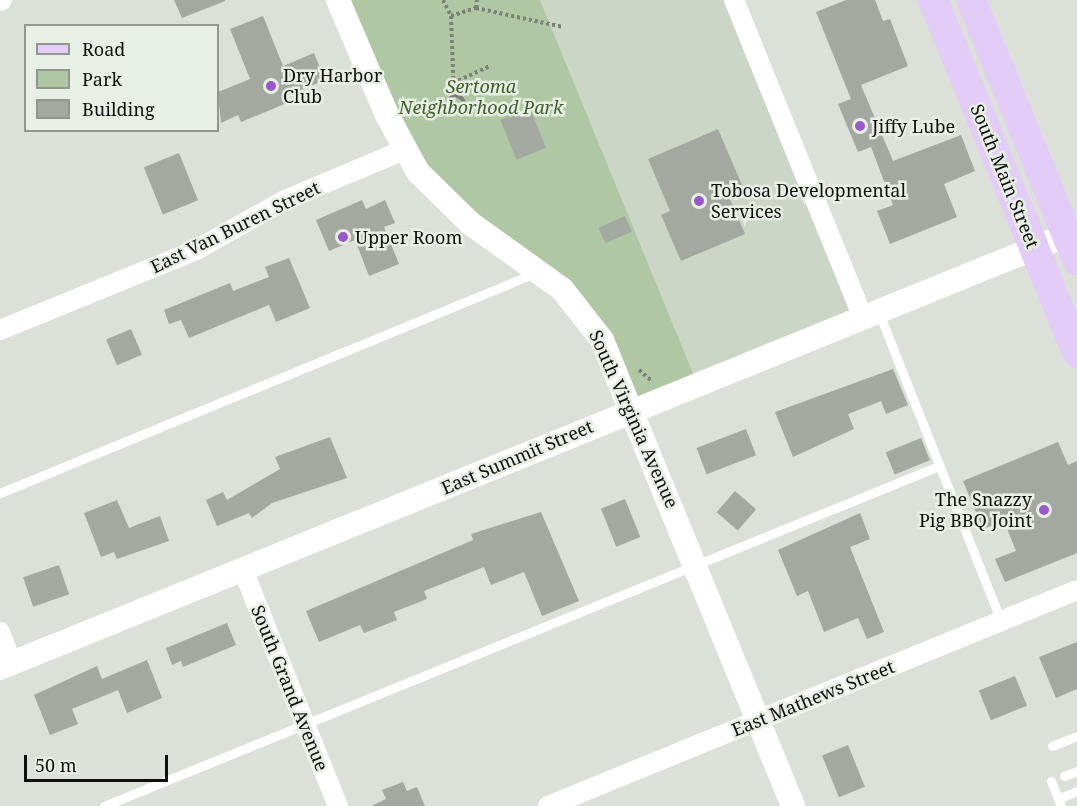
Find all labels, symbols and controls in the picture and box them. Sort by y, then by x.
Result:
legend [24,24,219,132]
text: Road [82,37,125,61]
place label: Dry Harbor Club [283,65,382,107]
text: Park [82,67,122,91]
park label: Sertoma Neighborhood Park [399,76,563,118]
marker: Dry Harbor Club [264,79,278,93]
text: Building [82,97,155,121]
street label: South Main Street [966,101,1044,251]
place label: Jiffy Lube [872,115,955,137]
marker: Jiffy Lube [853,119,867,133]
street label: East Van Buren Street [147,177,323,277]
place label: Tobosa Developmental Services [711,180,906,222]
marker: Tobosa Developmental Services [692,194,706,208]
place label: Upper Room [355,226,462,248]
marker: Upper Room [336,230,350,244]
street label: South Virginia Avenue [585,327,683,511]
street label: East Summit Street [438,415,596,499]
place label: The Snazzy Pig BBQ Joint [919,489,1032,532]
marker: The Snazzy Pig BBQ Joint [1037,503,1051,517]
street label: South Grand Avenue [247,602,333,774]
street label: East Mathews Street [729,656,897,740]
scale bar [27,743,171,781]
text: 50 m [35,753,77,777]

